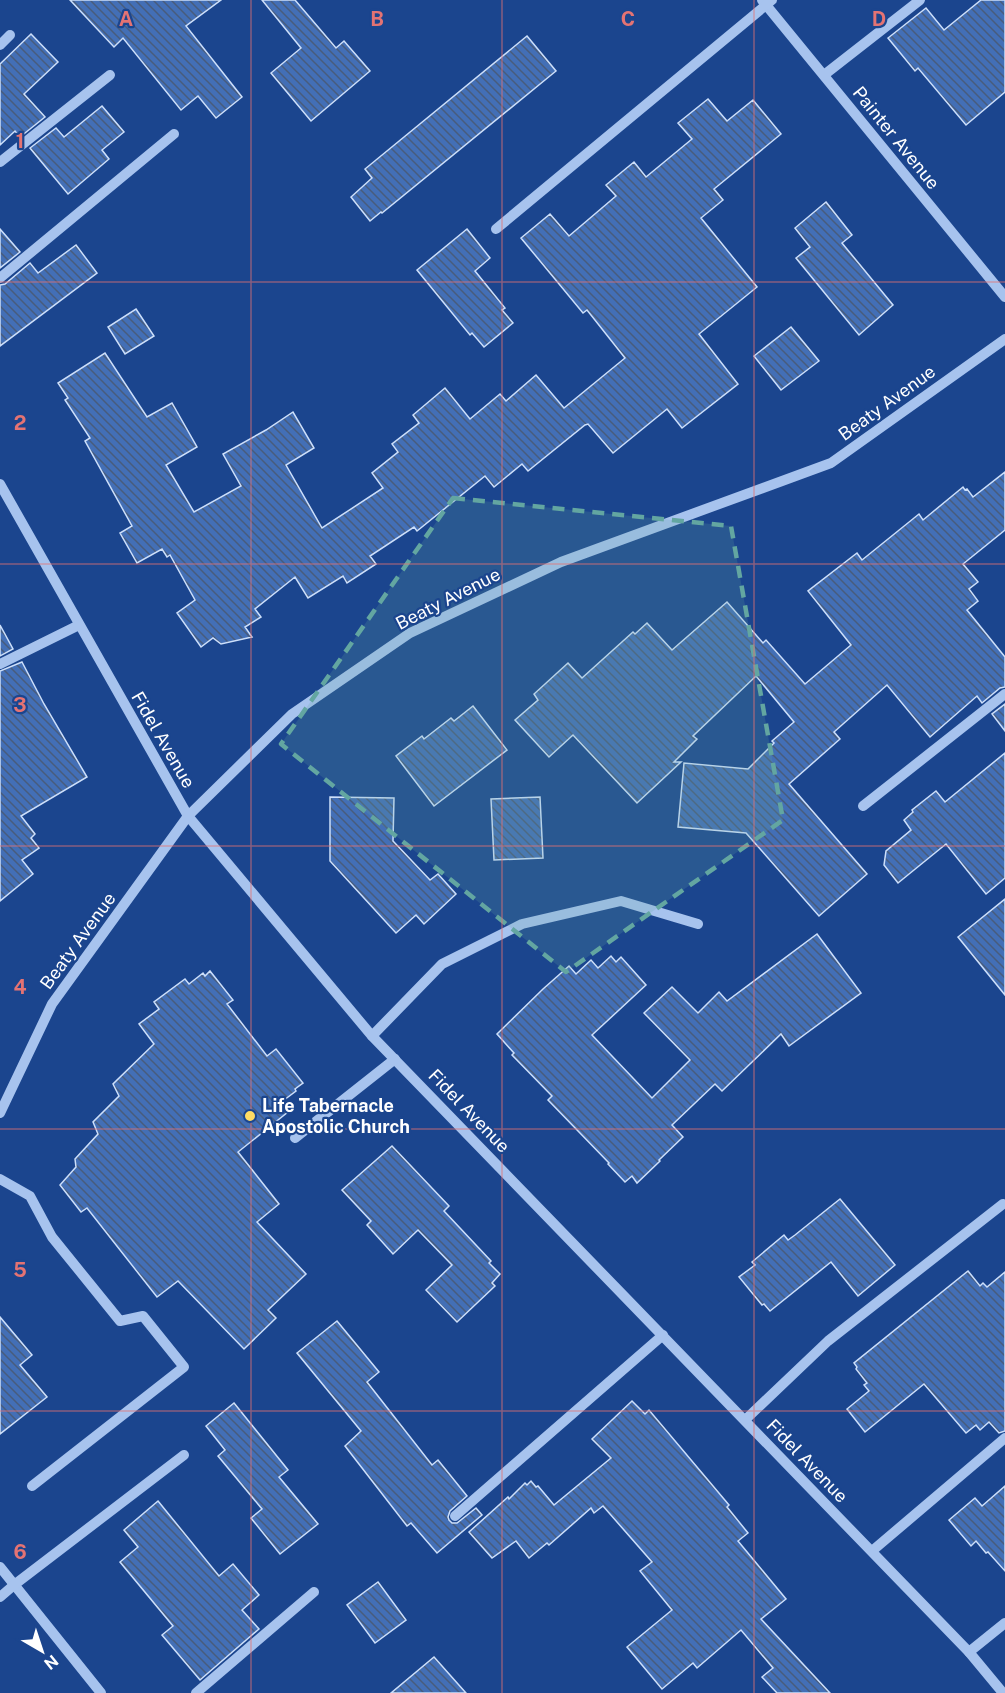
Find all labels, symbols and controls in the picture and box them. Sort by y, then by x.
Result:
text: A [119,7,133,31]
text: B [370,7,384,31]
text: C [621,7,635,31]
text: D [872,7,886,31]
street label: Painter Avenue [849,82,944,193]
text: 1 [16,129,24,153]
street label: Beaty Avenue [834,360,939,445]
text: 2 [14,411,26,435]
street label: Beaty Avenue [392,563,504,634]
street label: Fidel Avenue [127,688,199,792]
text: 3 [13,693,27,717]
street label: Beaty Avenue [35,888,120,993]
text: 4 [13,975,27,999]
street label: Fidel Avenue [424,1065,514,1157]
place label: Life Tabernacle Apostolic Church [262,1095,410,1137]
marker: Life Tabernacle Apostolic Church [243,1109,257,1123]
text: 5 [13,1258,27,1282]
street label: Fidel Avenue [762,1415,852,1507]
text: 6 [13,1540,27,1564]
north arrow [12,1621,72,1681]
text: N [40,1651,62,1674]

